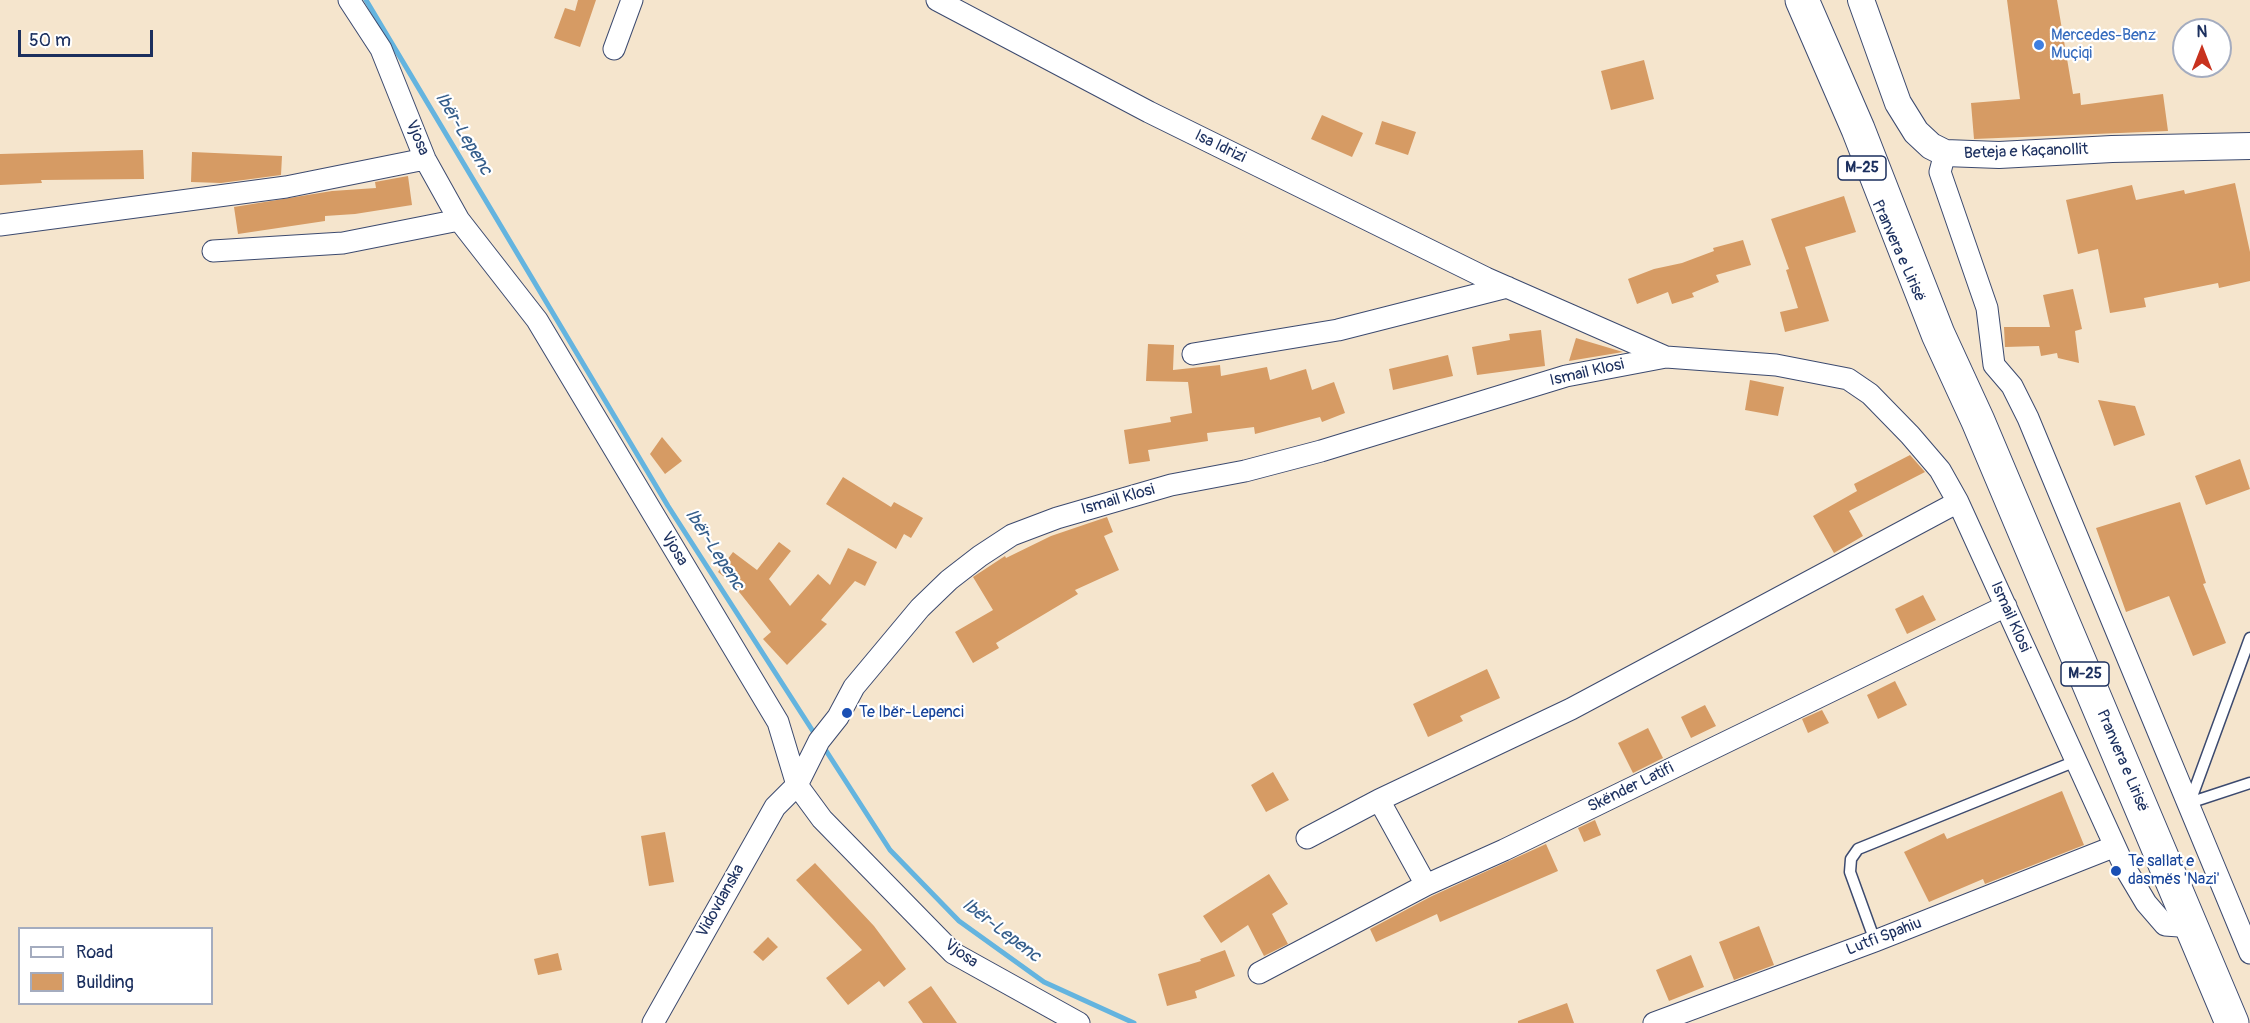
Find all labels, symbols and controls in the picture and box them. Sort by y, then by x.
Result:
scale bar [21,18,156,56]
north arrow [2172,18,2232,78]
text: N [2197,22,2207,42]
place label: Mercedes-Benz Muçiqi [2051,26,2156,64]
text: 50 m [29,29,71,52]
marker: Mercedes-Benz Muçiqi [2032,38,2046,52]
water label: Ibër-Lepenc [430,89,496,179]
street label: Vjosa [401,117,433,159]
street label: Isa Idrizi [1191,126,1249,168]
street label: Beteja e Kaçanollit [1963,140,2089,164]
road number: M-25 [1838,156,1886,180]
street label: Pranvera e Lirisë [1867,197,1929,305]
street label: Ismail Klosi [1548,355,1626,391]
street label: Ismail Klosi [1079,480,1157,520]
water label: Ibër-Lepenc [680,505,748,595]
street label: Vjosa [656,528,692,570]
street label: Ismail Klosi [1986,579,2034,655]
road number: M-25 [2061,662,2109,686]
place label: Te Ibër-Lepenci [859,703,964,723]
marker: Te Ibër-Lepenci [840,706,854,720]
street label: Pranvera e Lirisë [2092,707,2152,815]
street label: Skënder Latifi [1585,759,1677,817]
place label: Te sallat e dasmës 'Nazi' [2128,852,2220,890]
street label: Vidovdanska [693,861,749,941]
marker: Te sallat e dasmës 'Nazi' [2109,864,2123,878]
water label: Ibër-Lepenc [957,894,1045,968]
street label: Lutfi Spahiu [1844,914,1924,960]
legend [18,927,213,1005]
street label: Vjosa [941,936,981,972]
text: Road [76,941,113,964]
text: Building [76,971,134,994]

